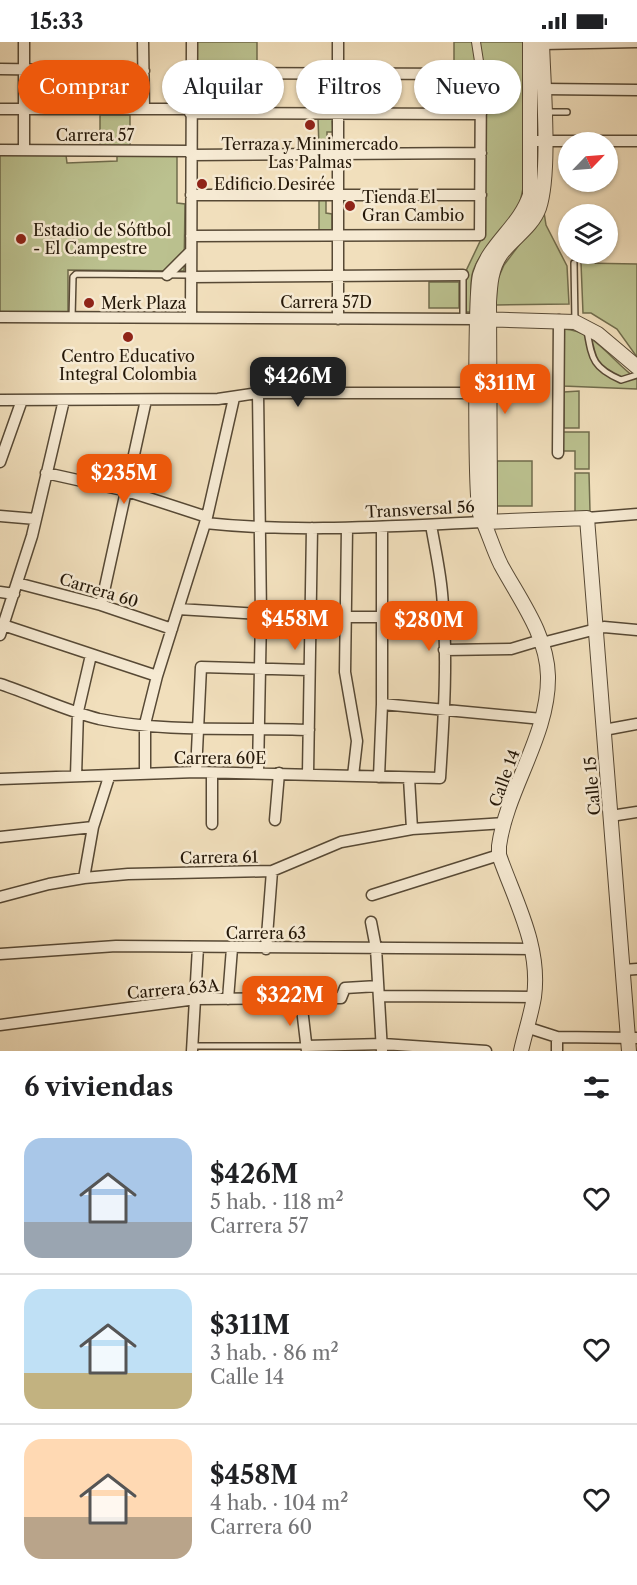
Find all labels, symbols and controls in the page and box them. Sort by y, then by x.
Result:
text: 15:33 [30,8,83,35]
chip: Comprar [18,60,150,114]
chip: Alquilar [162,60,284,114]
chip: Filtros [296,60,402,114]
chip: Nuevo [414,60,521,114]
marker: Terraza y Minimercado Las Palmas [303,118,317,132]
street label: Carrera 57 [56,125,134,145]
north arrow [558,132,618,192]
map controls [558,132,618,264]
place label: Terraza y Minimercado Las Palmas [222,134,399,172]
place label: Edificio Desirée [214,174,335,194]
marker: Edificio Desirée [195,177,209,191]
place label: Tienda El Gran Cambio [362,187,464,225]
marker: Tienda El Gran Cambio [343,199,357,213]
button: layers [558,204,618,264]
place label: Estadio de Sóftbol - El Campestre [33,220,172,258]
marker: Estadio de Sóftbol - El Campestre [14,232,28,246]
street label: Carrera 57D [280,292,372,312]
place label: Merk Plaza [101,293,187,313]
marker: Merk Plaza [82,296,96,310]
marker: Centro Educativo Integral Colombia [121,330,135,344]
place label: Centro Educativo Integral Colombia [59,346,197,384]
pin: $426M [256,357,340,408]
text: $426M [264,364,332,388]
pin: $311M [463,364,547,415]
text: $311M [474,371,536,395]
pin: $235M [82,454,166,505]
text: $235M [91,461,157,485]
street label: Transversal 56 [365,496,475,522]
street label: Carrera 60 [57,568,141,612]
pin: $458M [253,600,337,651]
pin: $280M [387,601,471,652]
text: $458M [261,607,329,631]
text: $280M [394,608,464,632]
street label: Calle 14 [484,747,524,809]
street label: Carrera 60E [174,748,266,768]
street label: Calle 15 [579,756,605,816]
street label: Carrera 61 [180,846,259,868]
street label: Carrera 63 [226,923,306,943]
street label: Carrera 63A [126,975,221,1003]
pin: $322M [248,976,332,1027]
text: $322M [256,983,324,1007]
text: 6 viviendas [24,1071,173,1103]
icon: filters [580,1071,613,1104]
text: $426M [210,1158,298,1190]
icon: home [72,1162,144,1234]
icon: heart [580,1182,613,1215]
text: 5 hab. · 118 m² [210,1190,344,1214]
text: Carrera 57 [210,1214,308,1238]
text: $311M [210,1309,290,1341]
icon: home [72,1313,144,1385]
icon: heart [580,1333,613,1366]
text: 3 hab. · 86 m² [210,1341,339,1365]
text: Calle 14 [210,1365,284,1389]
text: $458M [210,1459,298,1491]
icon: home [72,1463,144,1535]
icon: heart [580,1483,613,1516]
text: 4 hab. · 104 m² [210,1491,348,1515]
text: Carrera 60 [210,1515,312,1539]

